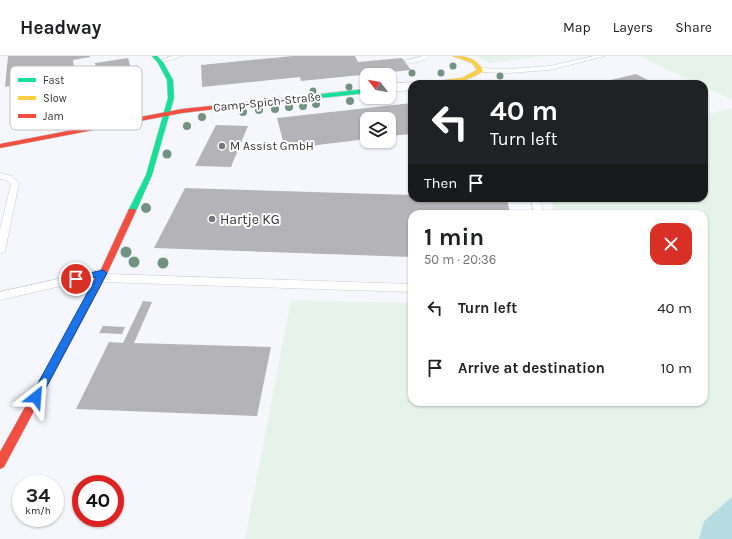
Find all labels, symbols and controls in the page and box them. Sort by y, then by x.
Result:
text: Headway [20,17,101,39]
text: Map [563,19,591,36]
text: Layers [613,19,653,36]
text: Share [675,19,712,36]
legend [10,66,142,130]
north arrow [360,68,396,104]
map controls [360,68,396,148]
text: Fast [43,74,64,87]
street label: Camp-Spich-Straße [213,89,321,115]
text: Slow [43,92,67,105]
text: 40 m [490,94,558,127]
icon: left [424,96,476,148]
text: Jam [43,110,64,123]
button: layers [360,112,396,148]
text: Turn left [490,128,558,150]
place label: M Assist GmbH [230,139,314,153]
marker: M Assist GmbH [217,141,227,151]
icon: arrive [465,172,487,194]
text: Then [424,174,457,192]
place label: Hartje KG [220,211,280,228]
marker: Hartje KG [207,214,217,224]
text: 1 min [424,223,484,251]
button: close [650,223,692,265]
text: 50 m · 20:36 [424,252,496,267]
pin [59,262,93,296]
icon: arrive [65,268,87,290]
icon: left [424,297,446,319]
text: Turn left [458,299,517,317]
text: 40 m [657,299,692,317]
icon: arrive [424,357,446,379]
text: Arrive at destination [458,359,605,377]
text: 10 m [661,359,692,377]
position arrow [15,376,57,418]
speed limit sign: 40 [72,475,124,527]
text: 34 [26,484,50,507]
text: km/h [25,505,51,517]

